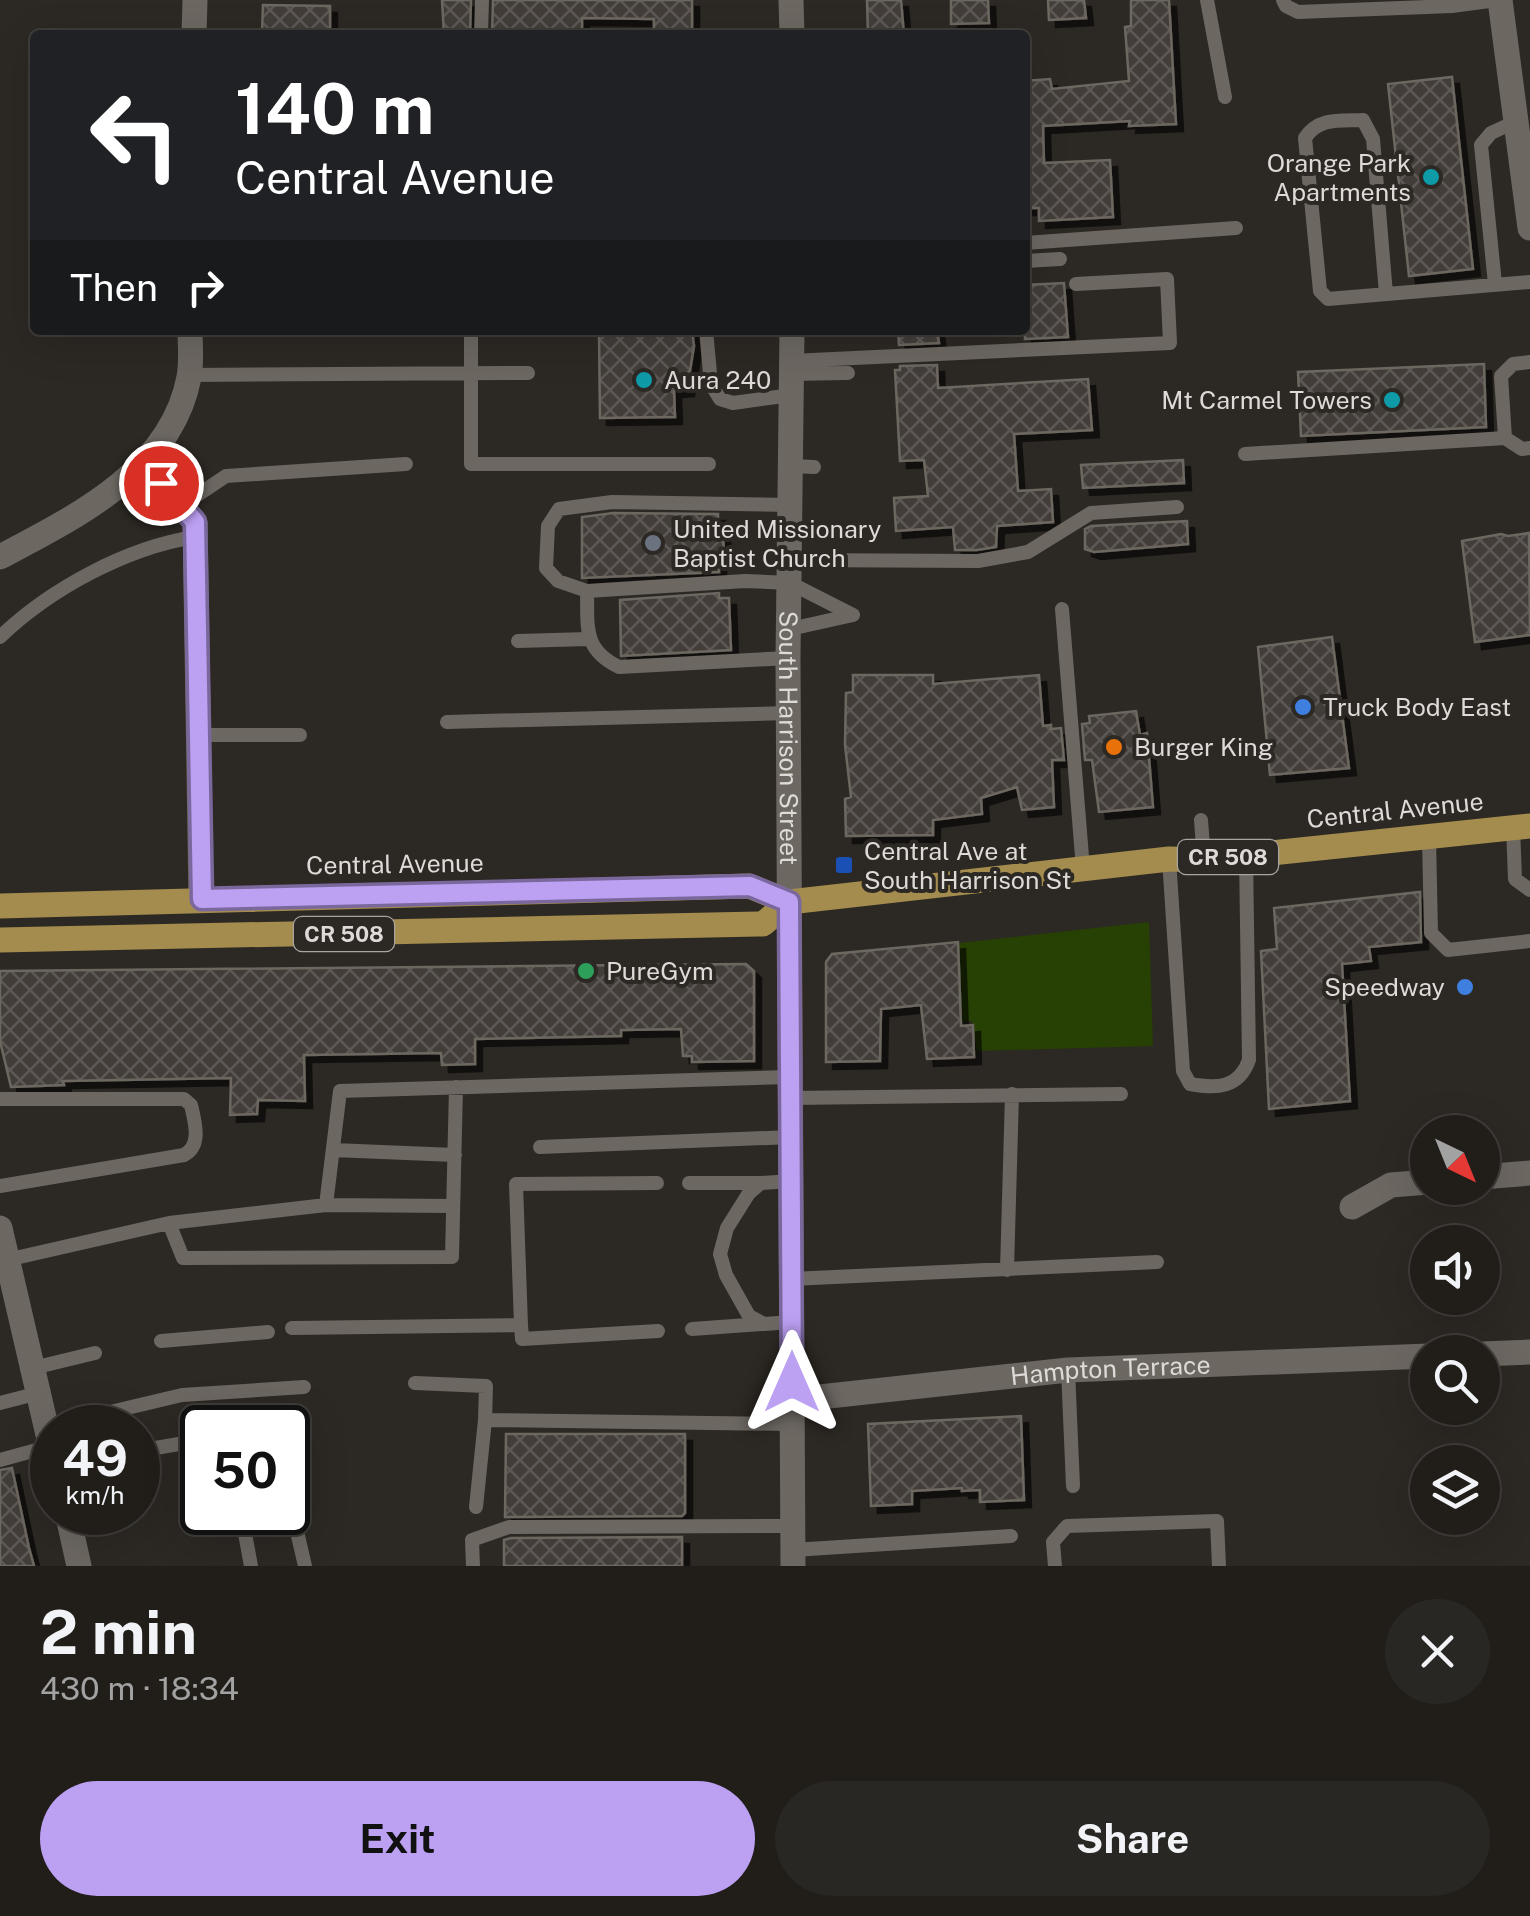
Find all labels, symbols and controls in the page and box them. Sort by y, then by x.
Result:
text: 140 m [235,67,434,150]
icon: left [70,70,200,200]
place label: Orange Park Apartments [1267,148,1411,207]
text: Central Avenue [235,151,555,204]
marker: Orange Park Apartments [1420,166,1442,188]
icon: right [178,260,233,315]
text: Then [70,265,158,310]
place label: Aura 240 [664,365,771,395]
marker: Aura 240 [633,369,655,391]
place label: Mt Carmel Towers [1161,385,1372,415]
marker: Mt Carmel Towers [1381,389,1403,411]
pin [119,441,204,526]
icon: arrive [134,456,189,511]
place label: United Missionary Baptist Church [673,514,881,573]
marker: United Missionary Baptist Church [642,532,664,554]
street label: South Harrison Street [773,610,804,865]
place label: Truck Body East [1323,692,1511,722]
marker: Truck Body East [1292,696,1314,718]
place label: Burger King [1134,732,1273,762]
marker: Burger King [1103,736,1125,758]
street label: Central Avenue [1305,786,1485,834]
place label: Central Ave at South Harrison St [864,836,1071,895]
road number: CR 508 [1178,840,1278,874]
street label: Central Avenue [306,847,484,881]
marker: Central Ave at South Harrison St [833,854,855,876]
road number: CR 508 [294,917,394,951]
place label: PureGym [606,956,714,986]
marker: PureGym [575,960,597,982]
place label: Speedway [1324,972,1445,1002]
marker: Speedway [1454,976,1476,998]
north arrow [1410,1115,1500,1205]
map controls [1410,1115,1500,1535]
button: sound [1410,1225,1500,1315]
position arrow [740,1330,844,1434]
button: search [1410,1335,1500,1425]
street label: Hampton Terrace [1009,1349,1211,1391]
speed limit sign: 50 [180,1405,310,1535]
text: 49 [62,1428,128,1487]
button: layers [1410,1445,1500,1535]
text: km/h [66,1480,124,1510]
text: 2 min [40,1597,197,1668]
button: close [1385,1599,1490,1704]
text: 430 m · 18:34 [40,1670,239,1707]
button: Exit [40,1781,755,1896]
button: Share [775,1781,1490,1896]

